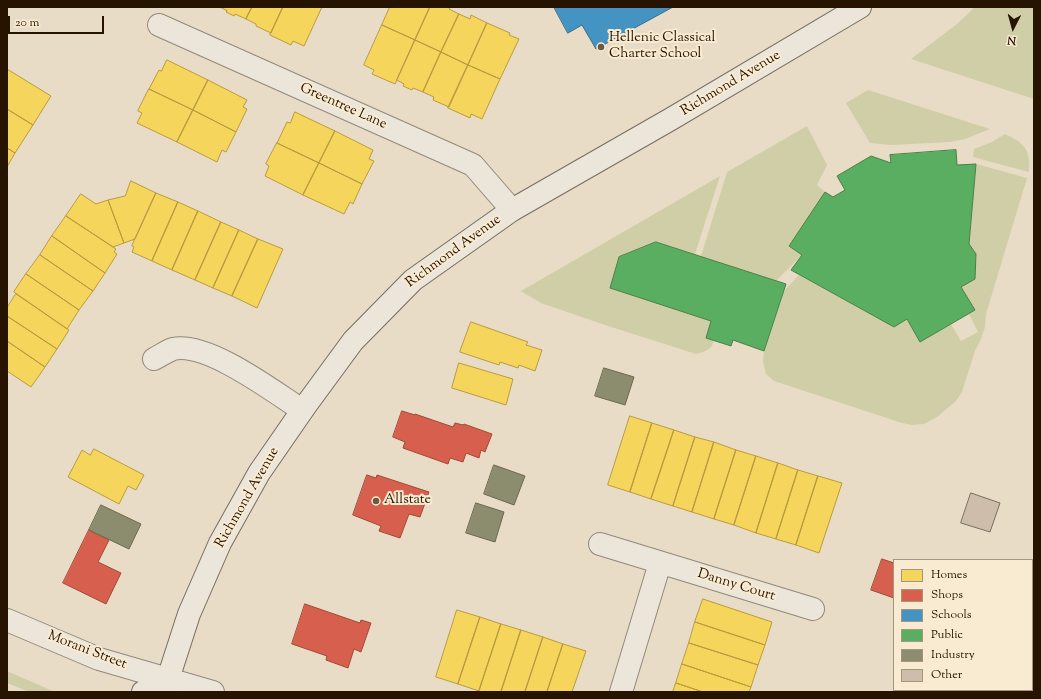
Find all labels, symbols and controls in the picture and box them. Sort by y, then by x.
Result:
scale bar [10,8,106,34]
north arrow [993,8,1033,48]
text: 20 m [15,14,39,32]
place label: Hellenic Classical Charter School [609,31,715,64]
text: N [1007,32,1017,48]
marker: Hellenic Classical Charter School [596,42,606,52]
street label: Richmond Avenue [678,48,784,120]
street label: Greentree Lane [297,80,389,134]
street label: Richmond Avenue [403,212,505,292]
street label: Richmond Avenue [212,445,284,551]
place label: Allstate [384,493,431,509]
marker: Allstate [371,496,381,506]
legend [893,559,1033,691]
street label: Danny Court [695,566,777,606]
text: Homes [931,566,967,584]
text: Shops [931,586,963,604]
text: Schools [931,606,972,624]
text: Public [931,626,963,644]
street label: Morani Street [45,628,129,674]
text: Industry [931,646,975,664]
text: Other [931,666,962,684]

